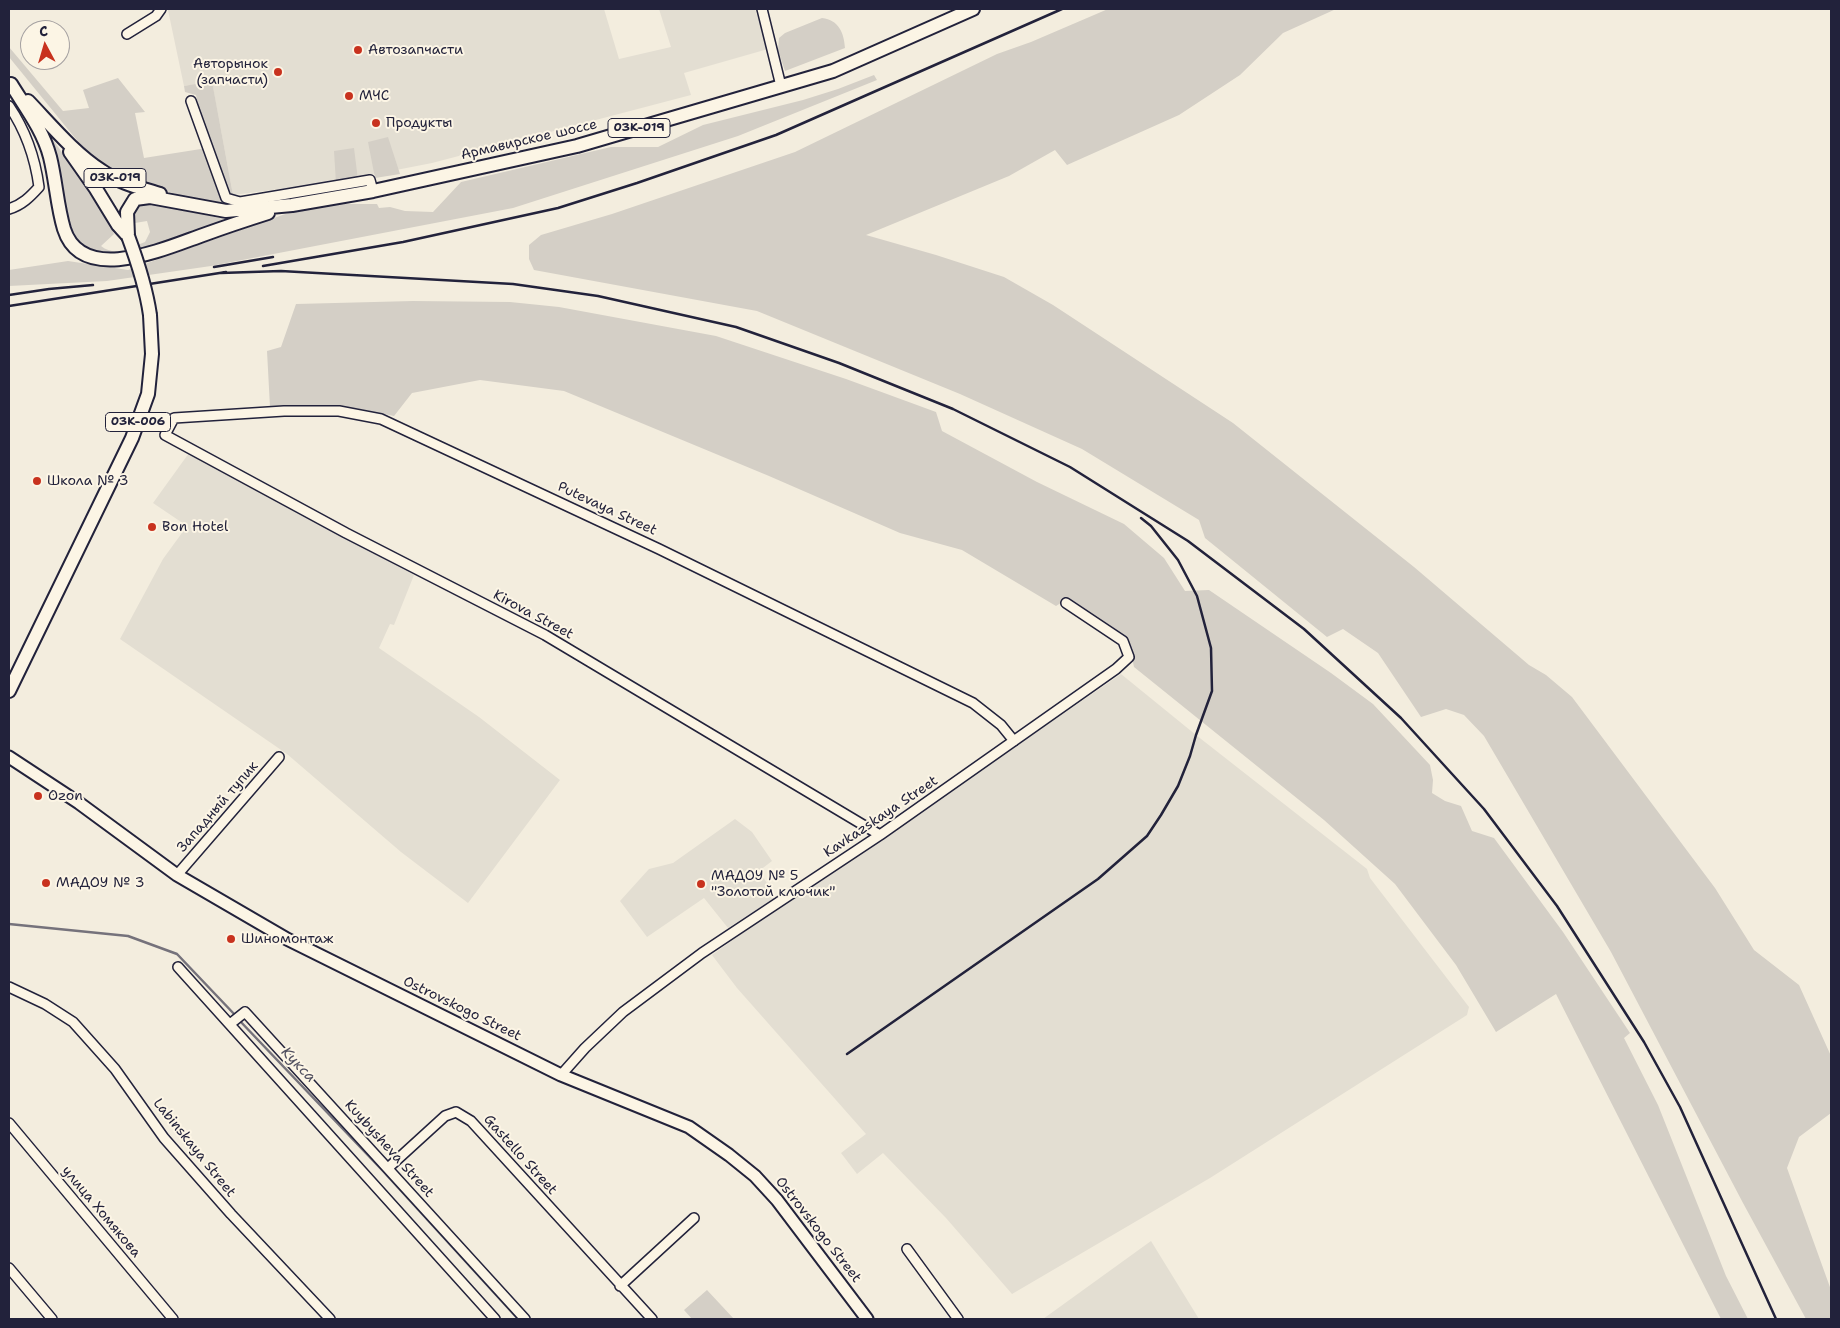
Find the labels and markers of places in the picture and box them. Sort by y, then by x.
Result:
place label: Автозапчасти [368,42,463,58]
marker: Автозапчасти [352,44,364,56]
place label: Авторынок (запчасти) [193,56,268,88]
marker: Авторынок (запчасти) [272,66,284,78]
place label: МЧС [359,88,389,104]
marker: МЧС [343,90,355,102]
place label: Продукты [386,115,453,131]
marker: Продукты [370,117,382,129]
place label: Школа № 3 [47,473,129,489]
marker: Школа № 3 [31,475,43,487]
place label: Bon Hotel [162,519,228,535]
marker: Bon Hotel [146,521,158,533]
place label: Ozon [48,788,83,804]
marker: Ozon [32,790,44,802]
place label: МАДОУ № 5 "Золотой ключик" [711,868,836,900]
place label: МАДОУ № 3 [56,875,145,891]
marker: МАДОУ № 3 [40,877,52,889]
marker: МАДОУ № 5 "Золотой ключик" [695,878,707,890]
place label: Шиномонтаж [241,931,333,947]
marker: Шиномонтаж [225,933,237,945]

